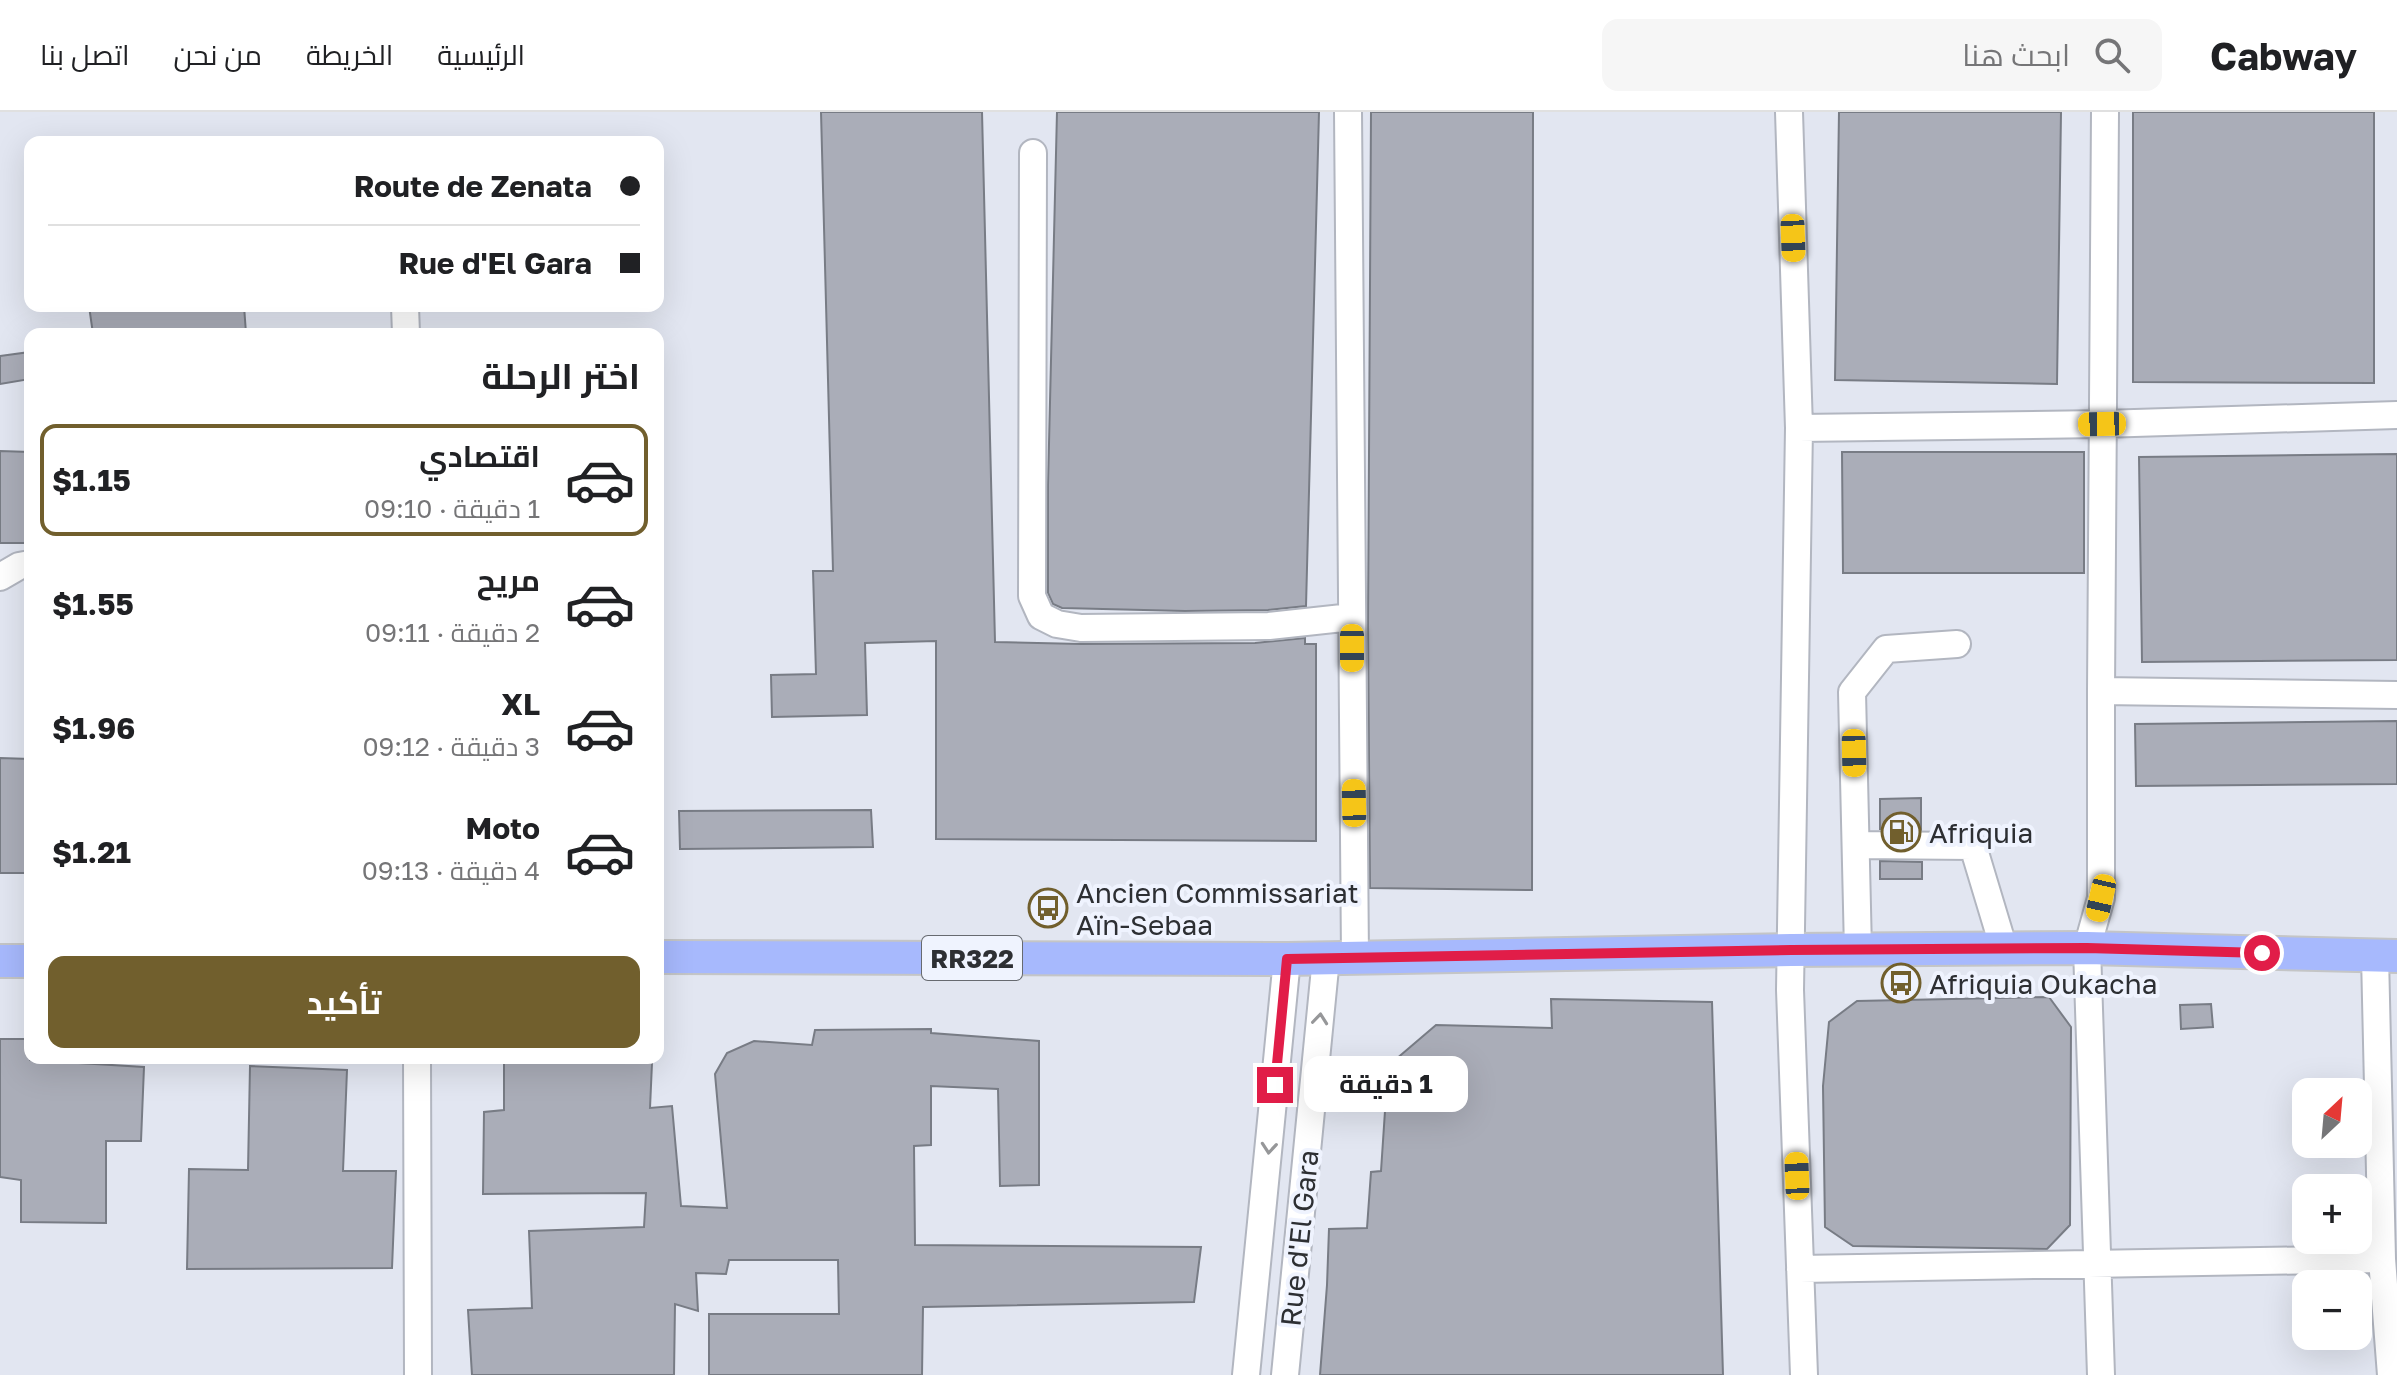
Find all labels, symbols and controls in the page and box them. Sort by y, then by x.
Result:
search box [1602,19,2162,91]
icon: search [2090,33,2134,77]
text: Cabway [2210,33,2357,78]
text: ابحث هنا [1962,37,2070,73]
text: اتصل بنا [40,38,129,71]
text: من نحن [173,38,262,71]
text: الخريطة [306,38,393,71]
text: الرئيسية [437,38,525,71]
text: Route de Zenata [354,168,592,204]
car [1780,214,1806,262]
text: Rue d'El Gara [399,245,592,281]
text: اختر الرحلة [481,354,640,397]
car [2078,412,2126,436]
text: اقتصادي [419,438,540,474]
icon: car [564,444,636,516]
text: $1.15 [52,462,131,498]
text: 1 دقيقة · 09:10 [364,493,540,524]
text: مريح [477,562,540,598]
icon: car [564,568,636,640]
text: $1.55 [52,586,134,622]
text: 2 دقيقة · 09:11 [365,617,540,648]
car [1340,624,1364,672]
text: XL [501,686,540,722]
icon: car [564,692,636,764]
text: $1.96 [52,710,135,746]
car [1842,729,1866,777]
text: 3 دقيقة · 09:12 [363,731,540,762]
car [1342,779,1366,827]
text: Moto [465,810,540,846]
fuel station icon: Afriquia [1880,811,1922,853]
icon: car [564,816,636,888]
place label: Afriquia [1929,816,2033,849]
text: $1.21 [52,834,131,870]
text: 4 دقيقة · 09:13 [362,855,540,886]
car [2084,872,2118,924]
place label: Ancien Commissariat Aïn-Sebaa [1076,876,1359,941]
bus stop icon: Ancien Commissariat Aïn-Sebaa [1027,887,1069,929]
route start [2244,935,2280,971]
road number: RR322 [922,936,1022,980]
button: تأكيد [48,956,640,1048]
bus stop icon: Afriquia Oukacha [1880,962,1922,1004]
place label: Afriquia Oukacha [1929,967,2158,1000]
one-way arrow [1312,1012,1329,1025]
callout: 1 دقيقة [1303,1057,1467,1113]
route end [1257,1067,1293,1103]
text: 1 دقيقة [1339,1068,1433,1099]
north arrow [2292,1078,2372,1158]
map controls [2292,1078,2372,1350]
one-way arrow [1260,1142,1277,1155]
street label: Rue d'El Gara [1273,1148,1325,1328]
car [1784,1152,1810,1200]
button: + [2292,1174,2372,1254]
button: − [2292,1270,2372,1350]

